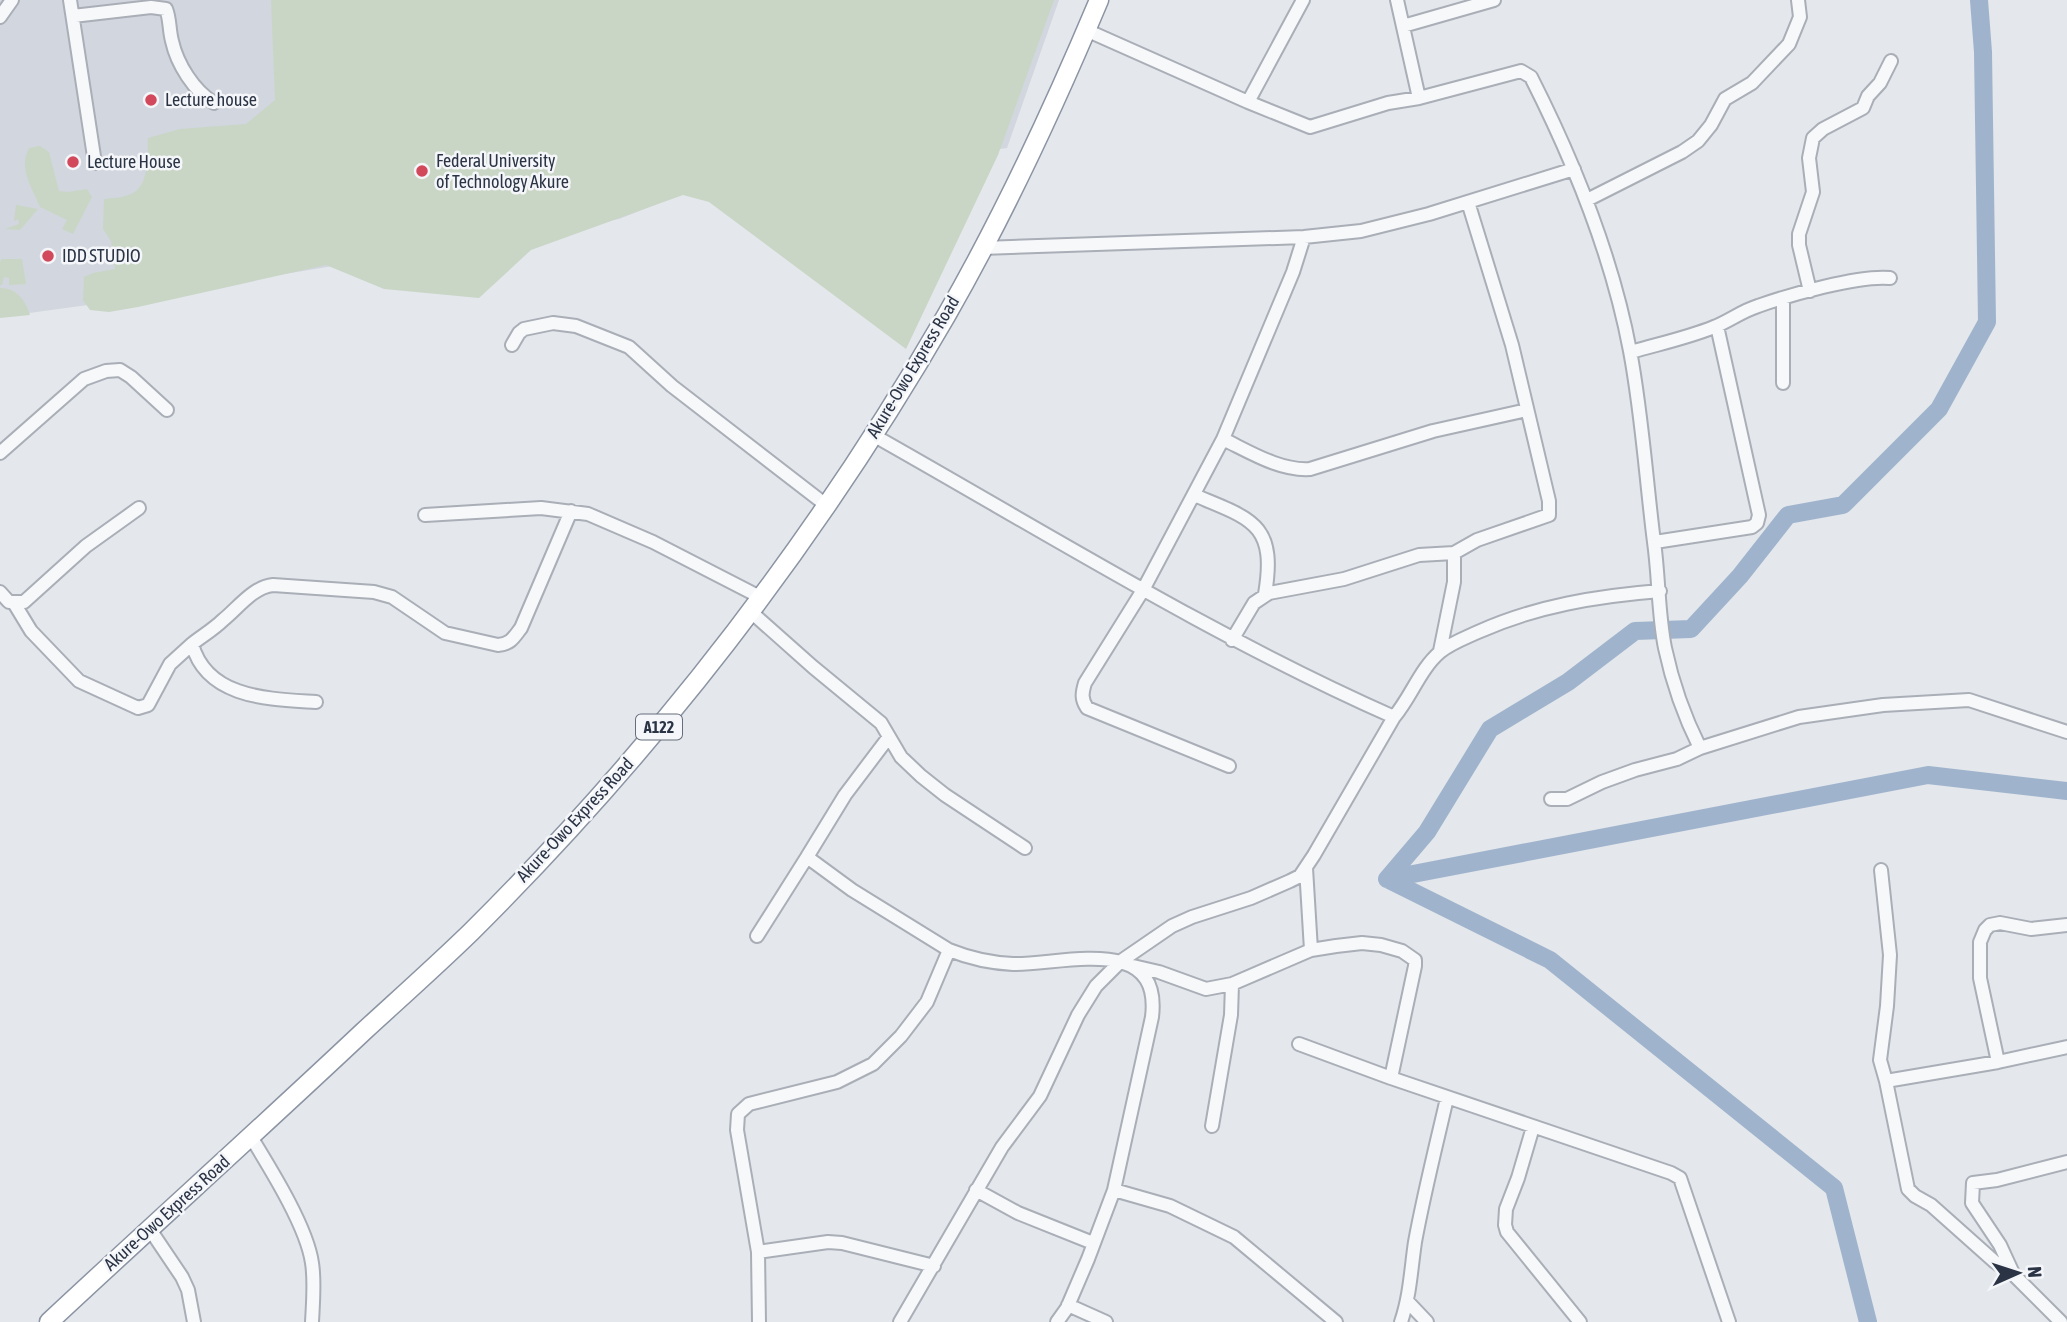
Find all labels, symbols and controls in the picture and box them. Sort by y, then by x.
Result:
place label: Lecture house [165,89,257,110]
marker: Lecture house [143,92,159,108]
place label: Federal University of Technology Akure [436,150,569,192]
place label: Lecture House [87,151,181,172]
marker: Lecture House [65,154,81,170]
marker: Federal University of Technology Akure [414,163,430,179]
place label: IDD STUDIO [62,245,140,266]
marker: IDD STUDIO [40,248,56,264]
street label: Akure-Owo Express Road [862,292,963,442]
road number: A122 [636,714,682,740]
street label: Akure-Owo Express Road [512,753,638,886]
street label: Akure-Owo Express Road [99,1151,234,1275]
north arrow [1983,1238,2053,1308]
text: N [2024,1266,2046,1278]

